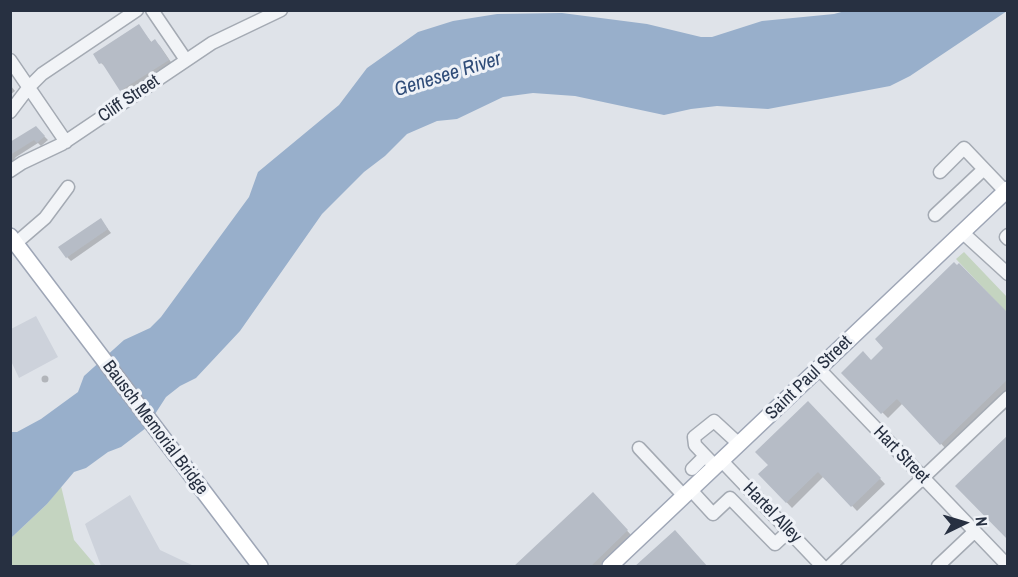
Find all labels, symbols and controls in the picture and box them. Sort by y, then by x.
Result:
water label: Genesee River [392,47,504,103]
street label: Cliff Street [94,71,164,127]
street label: Saint Paul Street [761,331,857,425]
street label: Bausch Memorial Bridge [97,357,213,499]
street label: Hart Street [868,422,934,488]
street label: Hartel Alley [738,478,806,548]
north arrow [934,493,994,553]
text: N [971,516,993,527]

